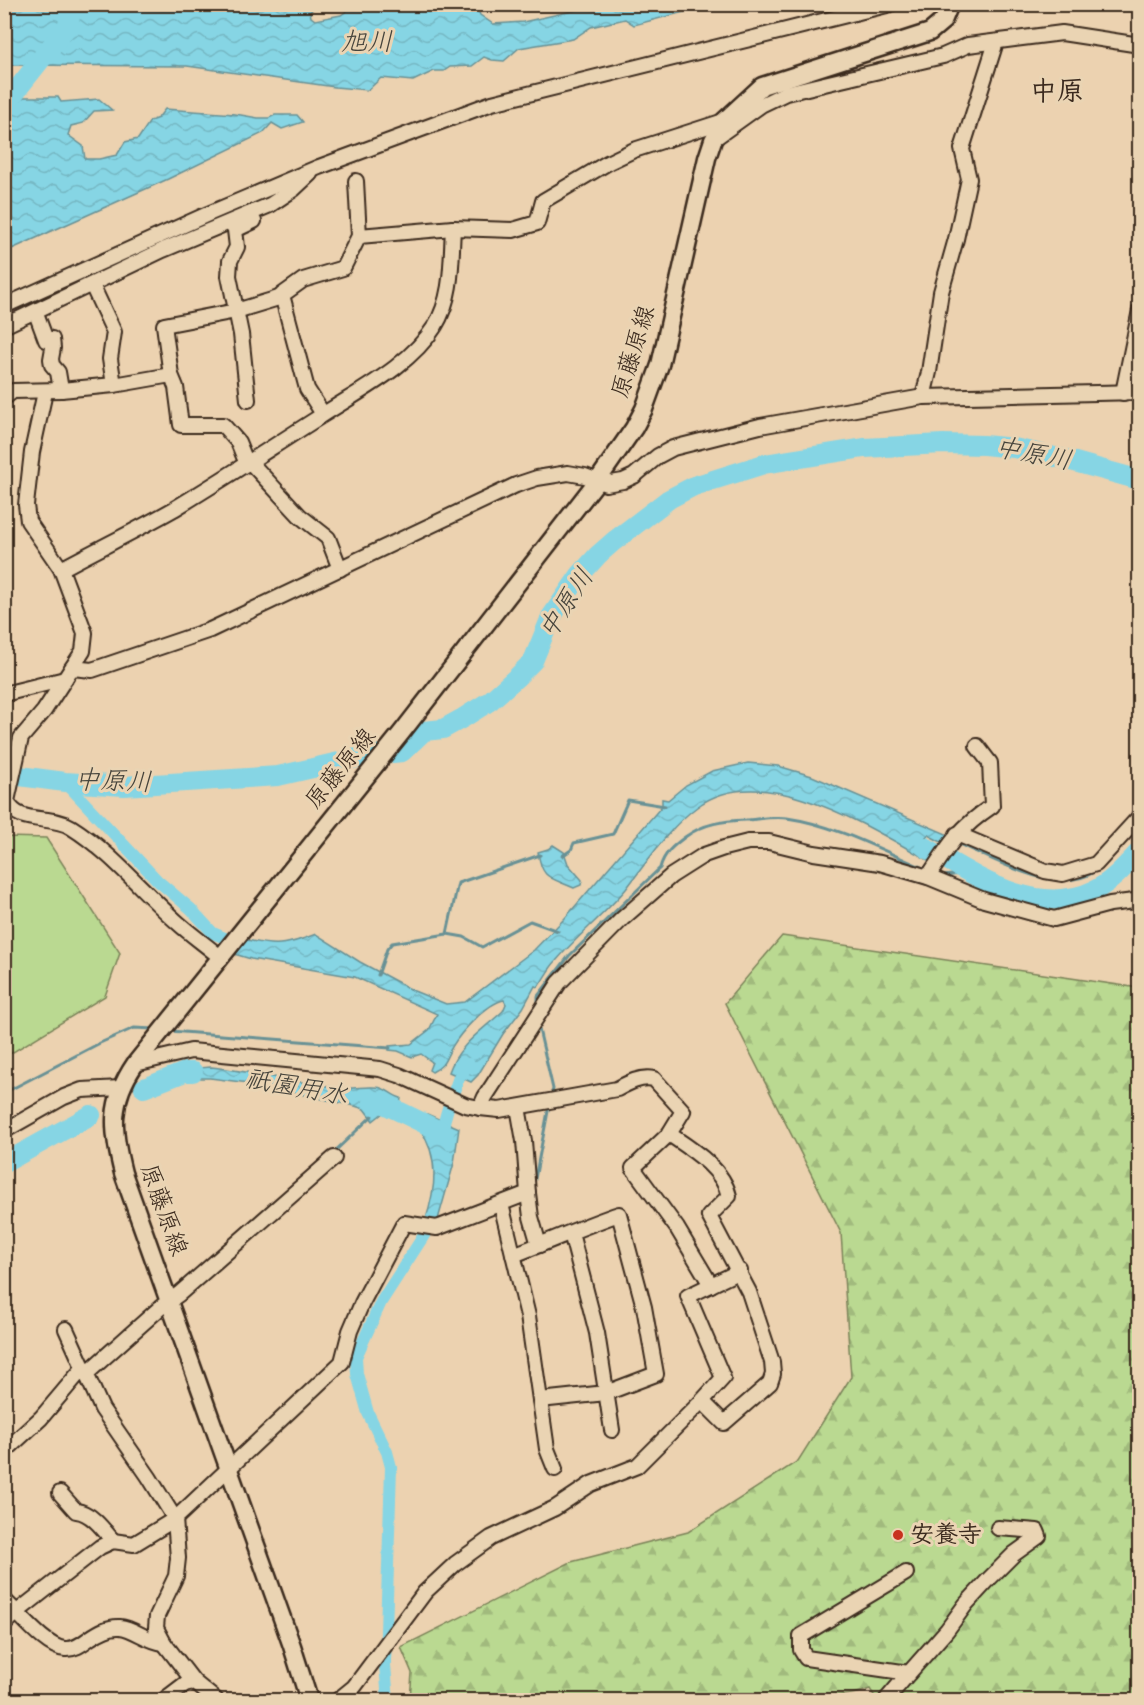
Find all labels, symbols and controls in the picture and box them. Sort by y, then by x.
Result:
water label: 旭川 [341,26,393,60]
district label: 中原 [1030,75,1084,110]
street label: 原藤原線 [605,302,663,402]
water label: 中原川 [991,431,1075,479]
water label: 中原川 [531,562,603,646]
street label: 原藤原線 [299,722,383,816]
water label: 中原川 [73,764,153,800]
water label: 祇園用水 [242,1062,350,1114]
street label: 原藤原線 [132,1160,194,1260]
place label: 安養寺 [910,1520,982,1551]
marker: 安養寺 [891,1528,905,1542]

